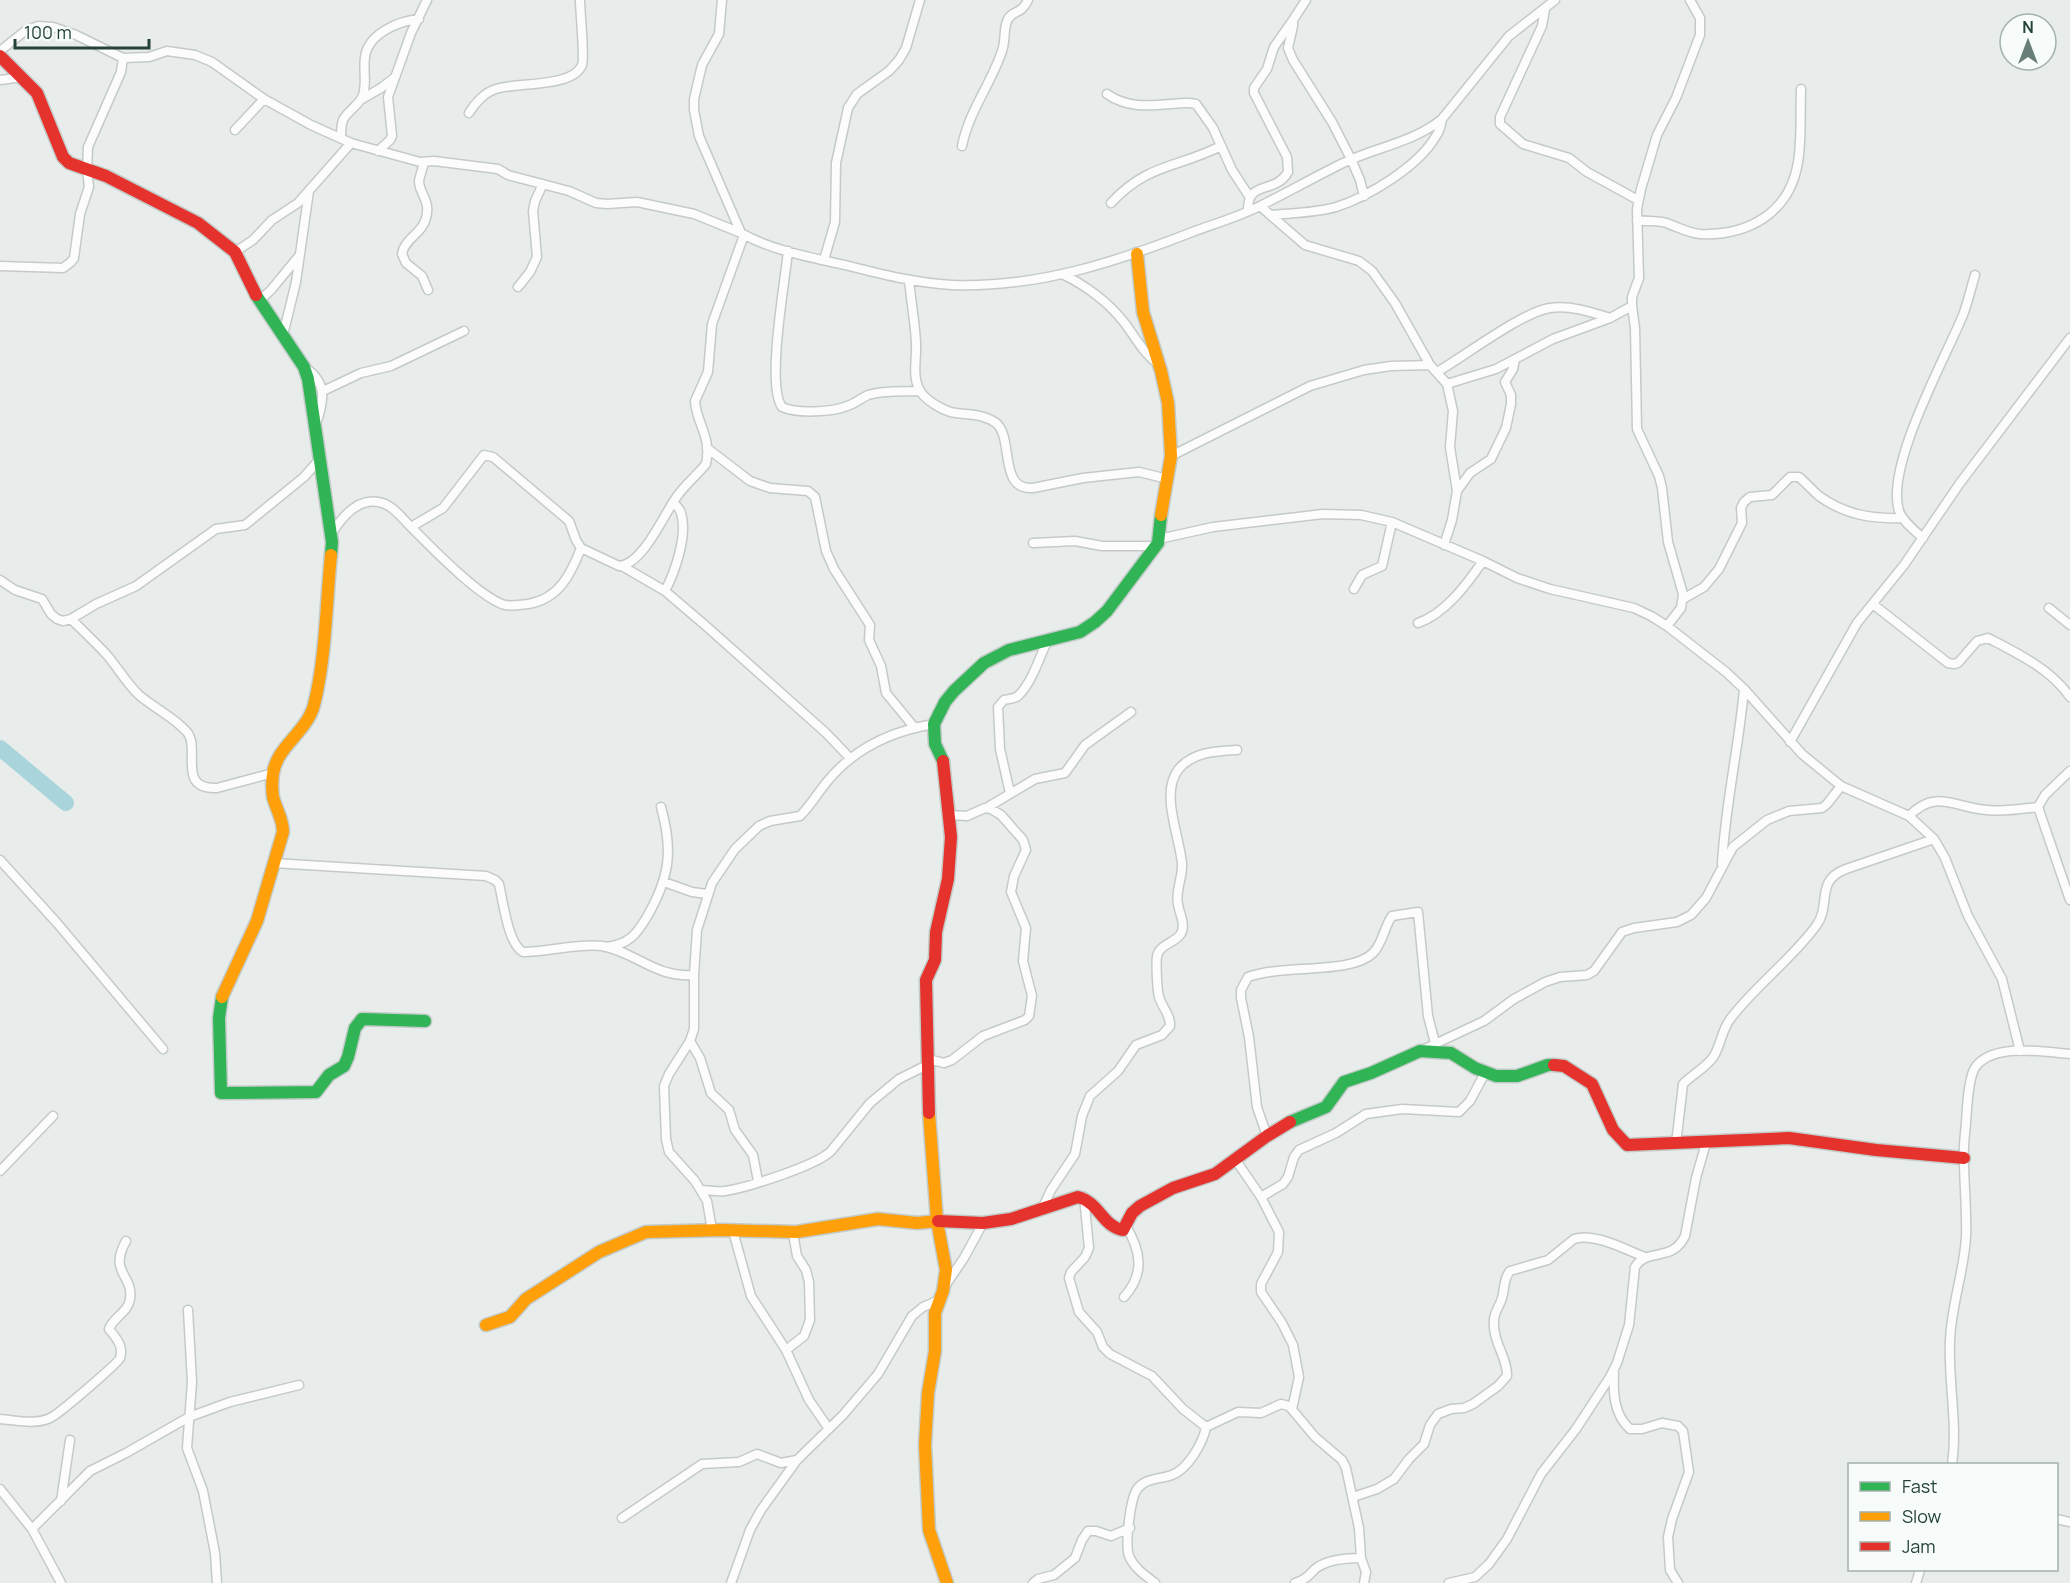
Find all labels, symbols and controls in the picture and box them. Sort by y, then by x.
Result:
scale bar [15,12,148,50]
north arrow [1998,12,2058,72]
text: N [2022,16,2034,38]
text: 100 m [24,20,72,44]
legend [1848,1463,2058,1571]
text: Fast [1902,1474,1937,1498]
text: Slow [1902,1504,1942,1528]
text: Jam [1902,1534,1936,1558]

